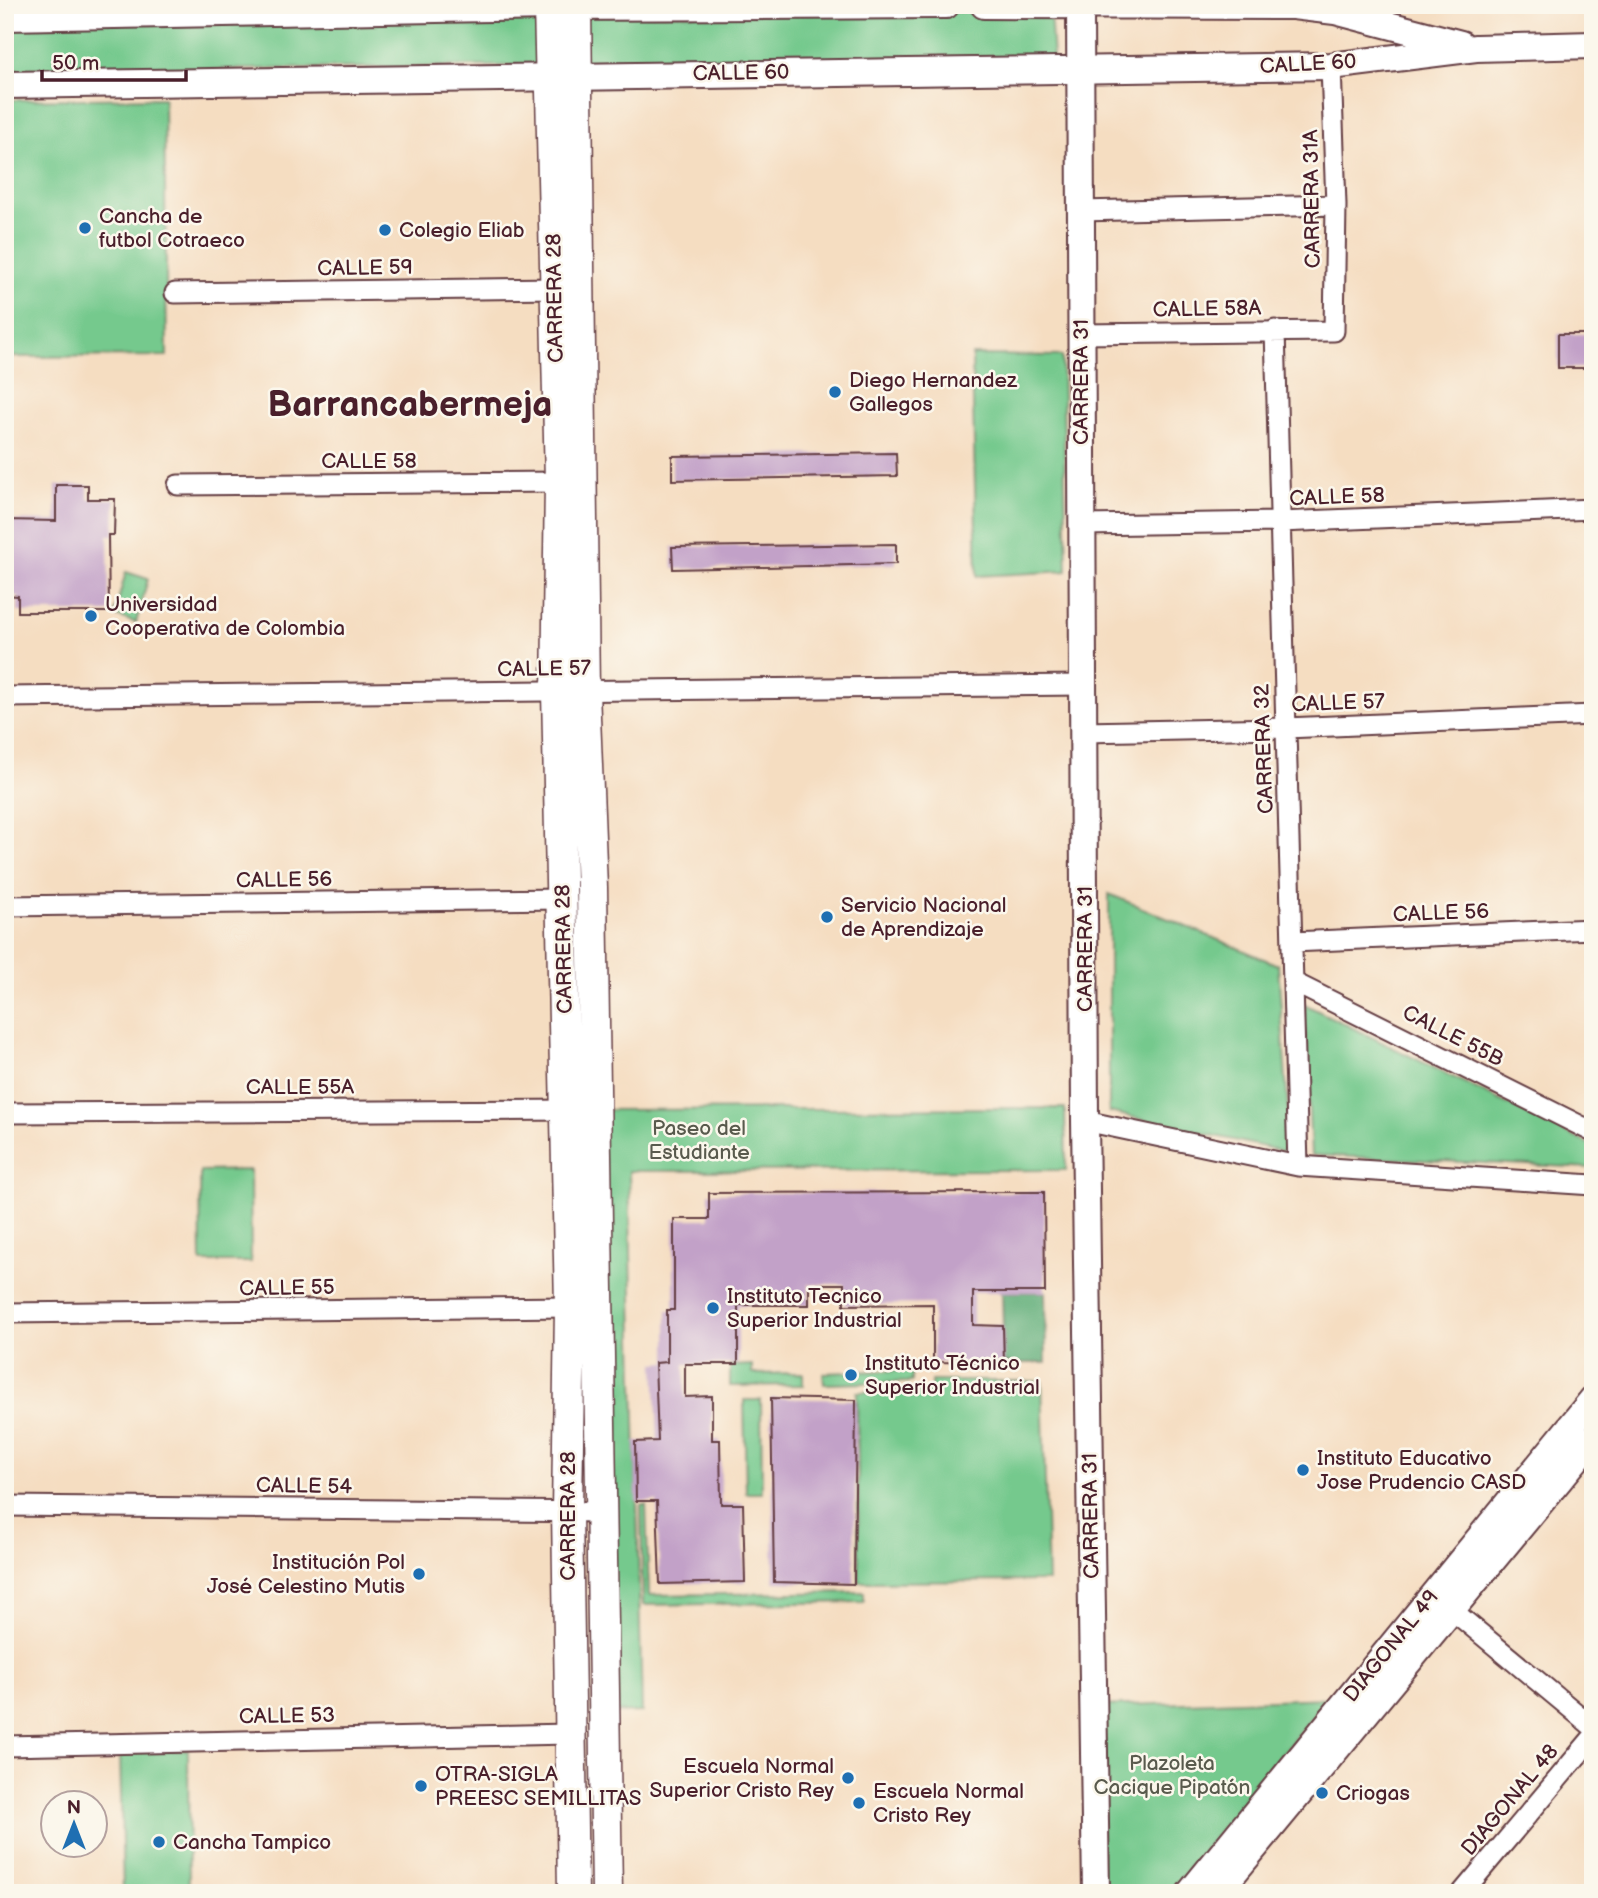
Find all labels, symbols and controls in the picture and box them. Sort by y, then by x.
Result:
scale bar [42,38,186,82]
street label: CALLE 60 [1259,49,1357,79]
text: 50 m [52,51,99,76]
street label: CALLE 60 [692,60,790,86]
street label: CARRERA 31A [1298,129,1326,269]
place label: Cancha de futbol Cotraeco [99,204,245,253]
place label: Colegio Eliab [399,218,525,243]
marker: Cancha de futbol Cotraeco [77,220,93,236]
marker: Colegio Eliab [377,222,393,238]
street label: CARRERA 28 [541,233,569,363]
street label: CALLE 59 [317,255,413,281]
street label: CALLE 58A [1153,296,1262,322]
street label: CARRERA 31 [1069,319,1094,445]
place label: Diego Hernandez Gallegos [849,368,1018,417]
district label: Barrancabermeja [268,384,552,427]
marker: Diego Hernandez Gallegos [827,384,843,400]
street label: CALLE 58 [321,449,417,474]
street label: CALLE 58 [1289,483,1385,511]
place label: Universidad Cooperativa de Colombia [105,592,345,641]
marker: Universidad Cooperativa de Colombia [83,608,99,624]
street label: CALLE 57 [497,656,592,682]
street label: CARRERA 32 [1249,683,1279,814]
street label: CALLE 57 [1291,689,1386,717]
street label: CALLE 56 [236,867,333,893]
street label: CARRERA 28 [550,884,578,1014]
street label: CARRERA 31 [1073,886,1098,1012]
place label: Servicio Nacional de Aprendizaje [841,893,1007,942]
street label: CALLE 56 [1392,899,1490,927]
marker: Servicio Nacional de Aprendizaje [819,909,835,925]
street label: CALLE 55B [1398,1000,1508,1072]
street label: CALLE 55A [246,1075,354,1100]
park label: Paseo del Estudiante [648,1116,750,1165]
street label: CALLE 55 [239,1275,335,1301]
place label: Instituto Tecnico Superior Industrial [727,1284,902,1333]
marker: Instituto Tecnico Superior Industrial [705,1300,721,1316]
place label: Instituto Técnico Superior Industrial [865,1351,1040,1400]
marker: Instituto Técnico Superior Industrial [843,1367,859,1383]
place label: Instituto Educativo Jose Prudencio CASD [1317,1446,1526,1495]
street label: CARRERA 28 [556,1451,581,1581]
street label: CARRERA 31 [1077,1453,1105,1579]
marker: Instituto Educativo Jose Prudencio CASD [1295,1462,1311,1478]
street label: CALLE 54 [256,1473,353,1499]
place label: Institución Pol José Celestino Mutis [207,1550,405,1599]
marker: Institución Pol José Celestino Mutis [411,1566,427,1582]
street label: DIAGONAL 49 [1338,1585,1444,1707]
street label: CALLE 53 [239,1703,335,1729]
street label: DIAGONAL 48 [1456,1739,1564,1861]
park label: Plazoleta Cacique Pipatón [1094,1751,1250,1800]
place label: Escuela Normal Superior Cristo Rey [649,1754,834,1803]
place label: OTRA-SIGLA PREESC SEMILLITAS [435,1762,642,1811]
marker: Escuela Normal Superior Cristo Rey [840,1770,856,1786]
marker: OTRA-SIGLA PREESC SEMILLITAS [413,1778,429,1794]
place label: Escuela Normal Cristo Rey [873,1779,1024,1828]
place label: Criogas [1336,1781,1410,1806]
marker: Criogas [1314,1785,1330,1801]
north arrow [38,1790,108,1860]
marker: Escuela Normal Cristo Rey [851,1795,867,1811]
text: N [67,1797,81,1820]
place label: Cancha Tampico [173,1830,331,1855]
marker: Cancha Tampico [151,1834,167,1850]

